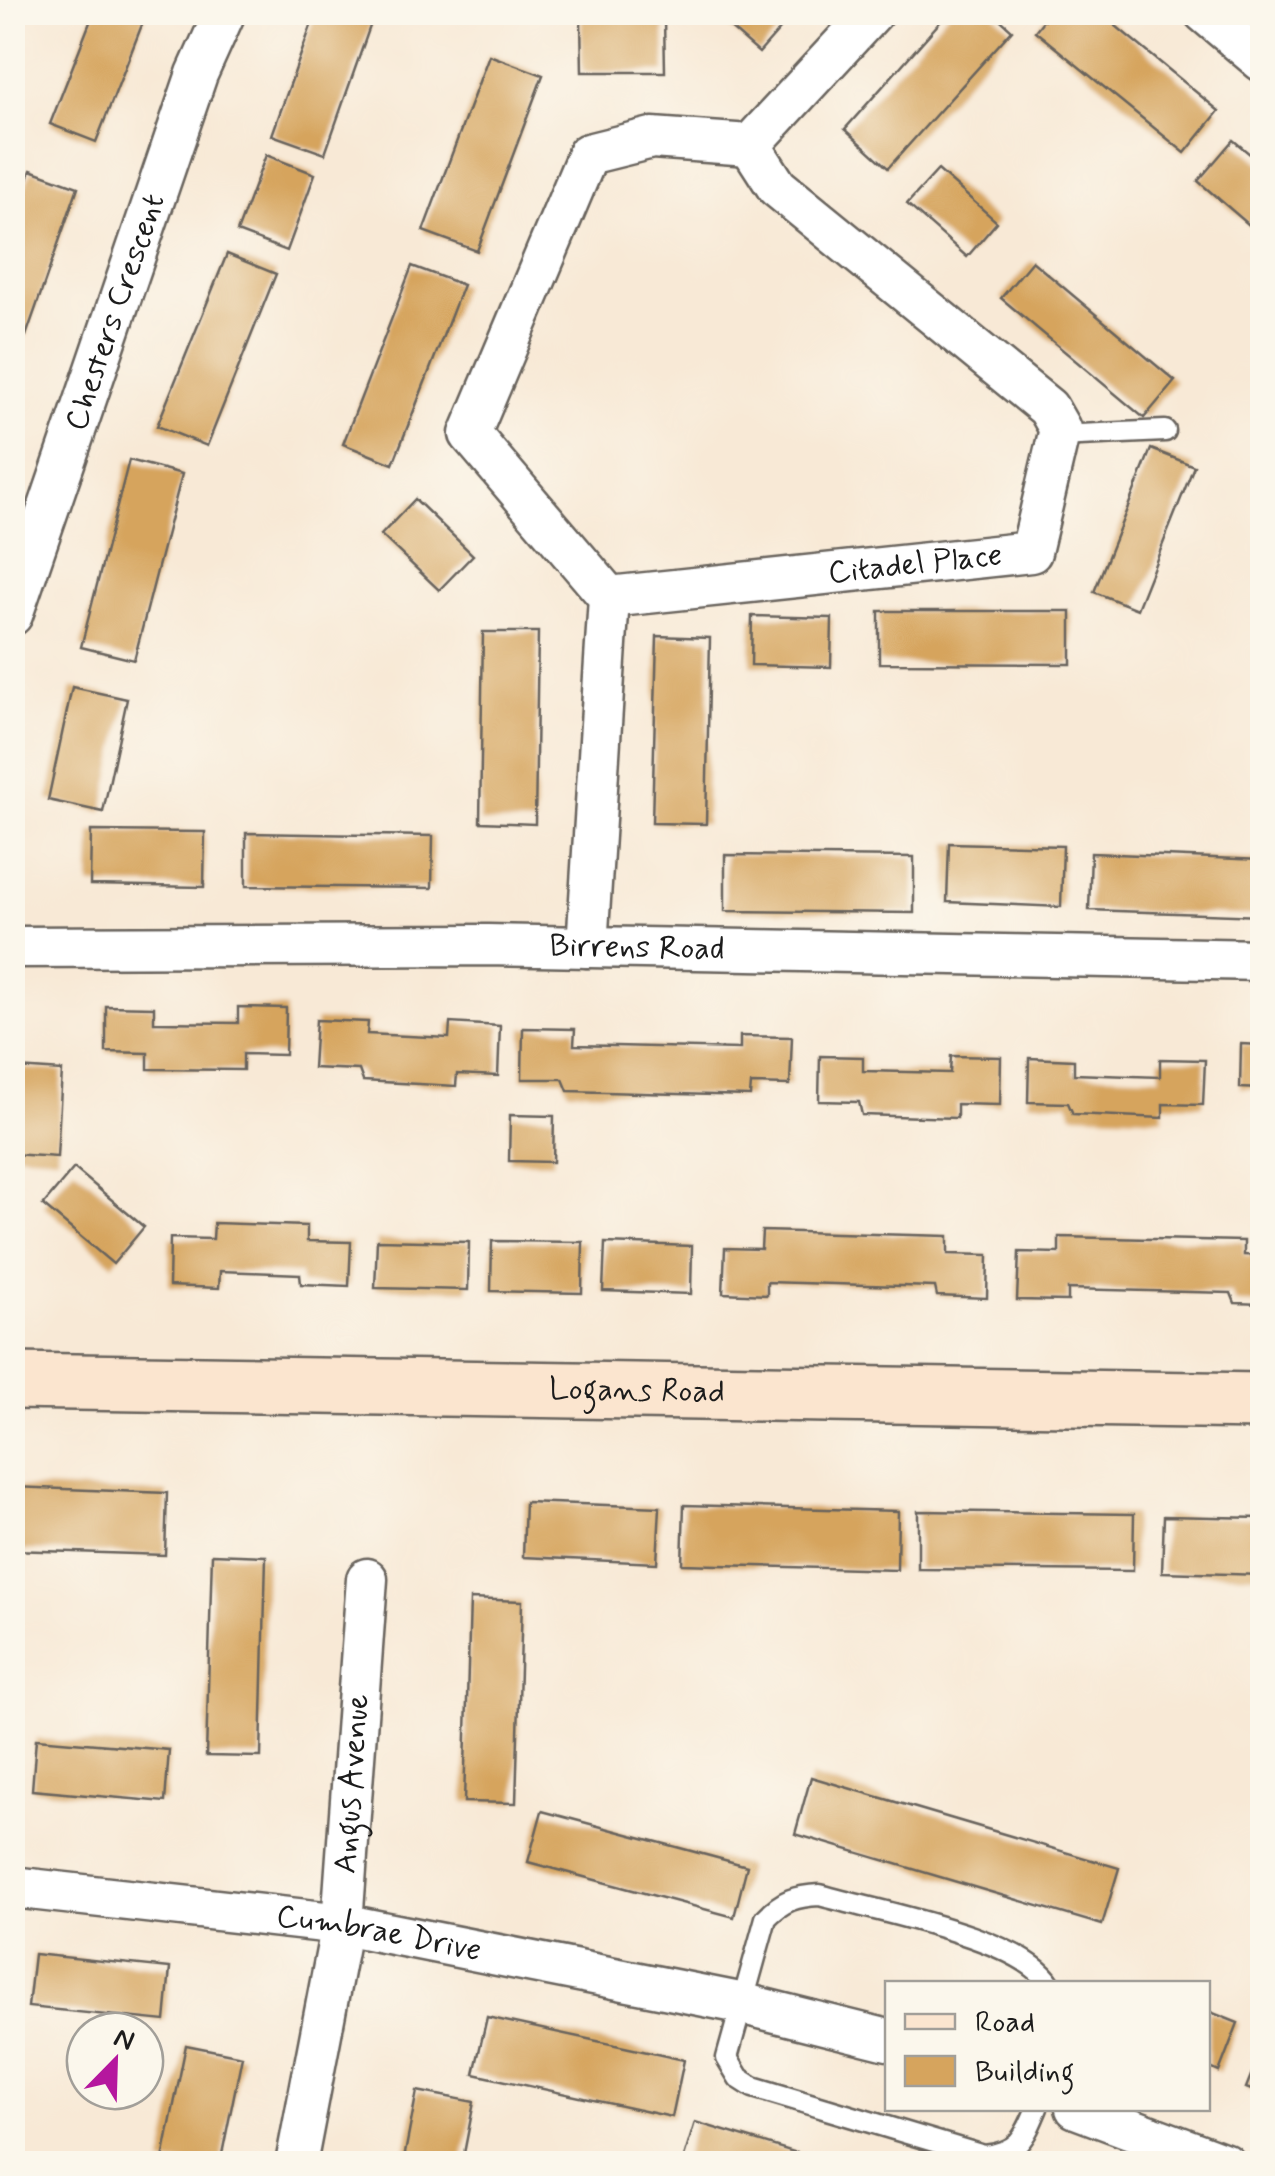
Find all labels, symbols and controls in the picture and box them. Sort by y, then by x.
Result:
street label: Chesters Crescent [56,188,176,436]
street label: Citadel Place [826,534,1004,594]
street label: Birrens Road [549,925,725,971]
street label: Logans Road [549,1369,725,1414]
street label: Angus Avenue [325,1692,380,1875]
street label: Cumbrae Drive [274,1896,485,1972]
legend [885,1981,1210,2111]
text: Road [975,2003,1035,2042]
north arrow [65,2011,165,2111]
text: N [108,2020,140,2061]
text: Building [975,2053,1074,2095]

